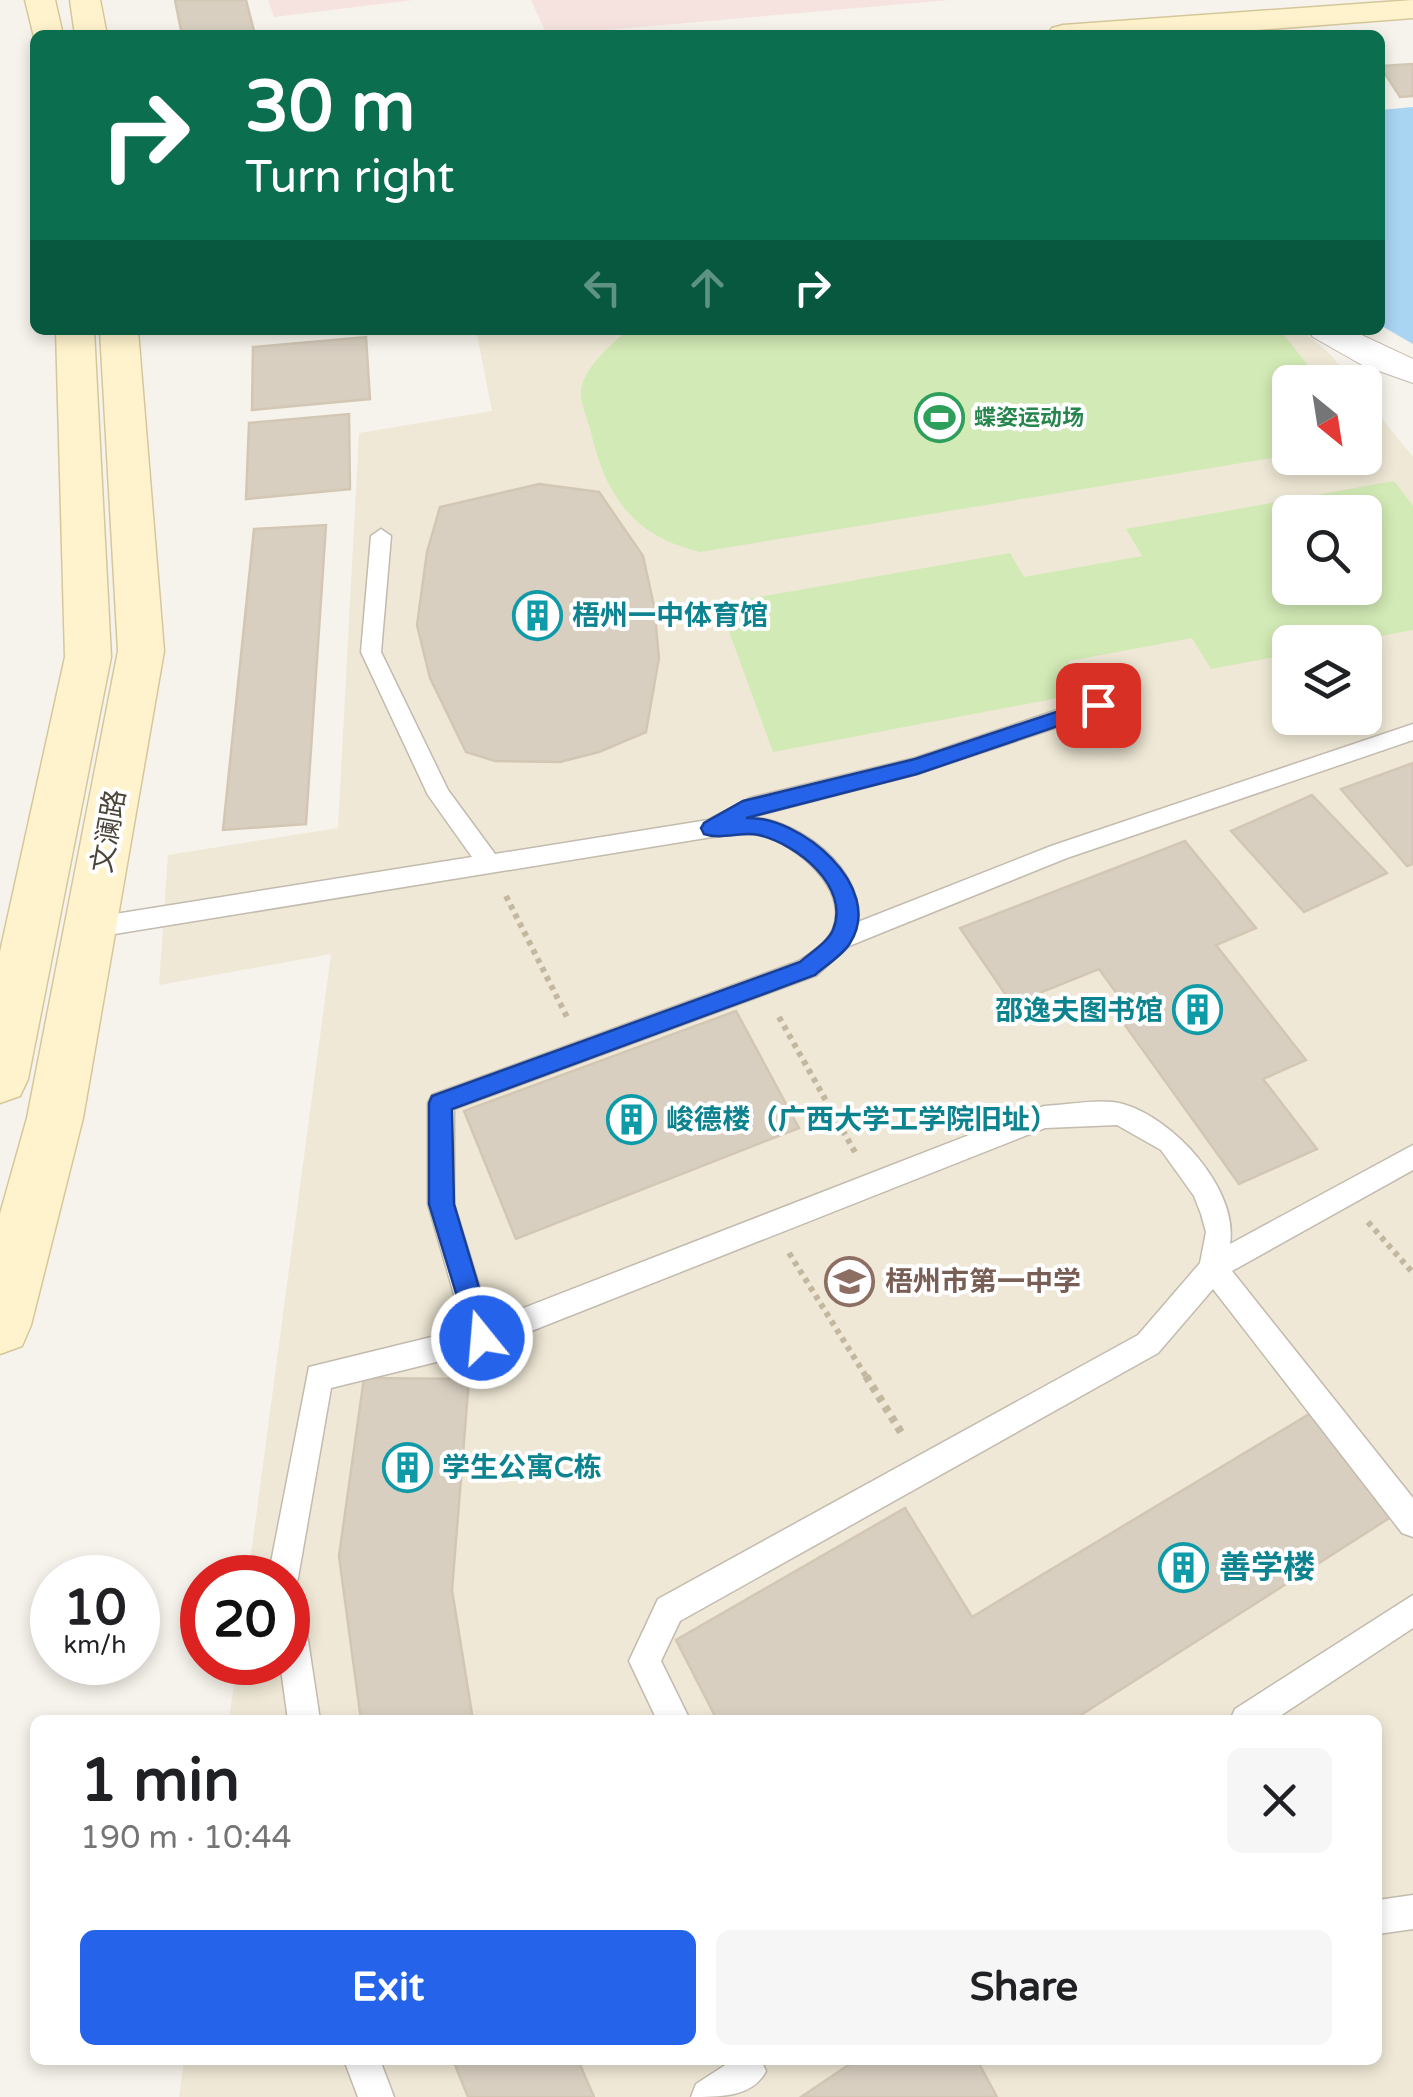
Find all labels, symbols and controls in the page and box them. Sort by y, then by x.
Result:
text: 30 m [245,66,415,150]
icon: right [80,70,210,200]
text: Turn right [245,151,454,205]
icon: left [575,260,630,315]
icon: ahead [680,260,735,315]
icon: right [785,260,840,315]
north arrow [1272,365,1382,475]
map controls [1272,365,1382,735]
sports icon: 蝶姿运动场 [913,391,965,443]
place label: 蝶姿运动场 [974,405,1084,431]
button: search [1272,495,1382,605]
building icon: 梧州一中体育馆 [511,589,563,641]
place label: 梧州一中体育馆 [572,599,768,633]
button: layers [1272,625,1382,735]
pin [1056,663,1141,748]
icon: arrive [1071,678,1126,733]
street label: 文澜路 [85,787,133,875]
building icon: 邵逸夫图书馆 [1172,984,1224,1036]
place label: 邵逸夫图书馆 [995,994,1163,1028]
building icon: 峻德楼（广西大学工学院旧址） [605,1093,657,1145]
place label: 峻德楼（广西大学工学院旧址） [666,1103,1058,1137]
school or university icon: 梧州市第一中学 [824,1255,876,1307]
place label: 梧州市第一中学 [885,1265,1081,1299]
position arrow [430,1286,534,1390]
building icon: 学生公寓C栋 [381,1441,433,1493]
place label: 学生公寓C栋 [442,1451,601,1485]
building icon: 善学楼 [1158,1541,1210,1593]
place label: 善学楼 [1219,1549,1315,1587]
speed limit sign: 20 [180,1555,310,1685]
text: 10 [64,1578,126,1638]
text: km/h [64,1630,126,1660]
text: 1 min [80,1745,240,1817]
button: close [1227,1748,1332,1853]
text: 190 m · 10:44 [80,1819,292,1857]
button: Exit [80,1930,696,2045]
button: Share [716,1930,1332,2045]

